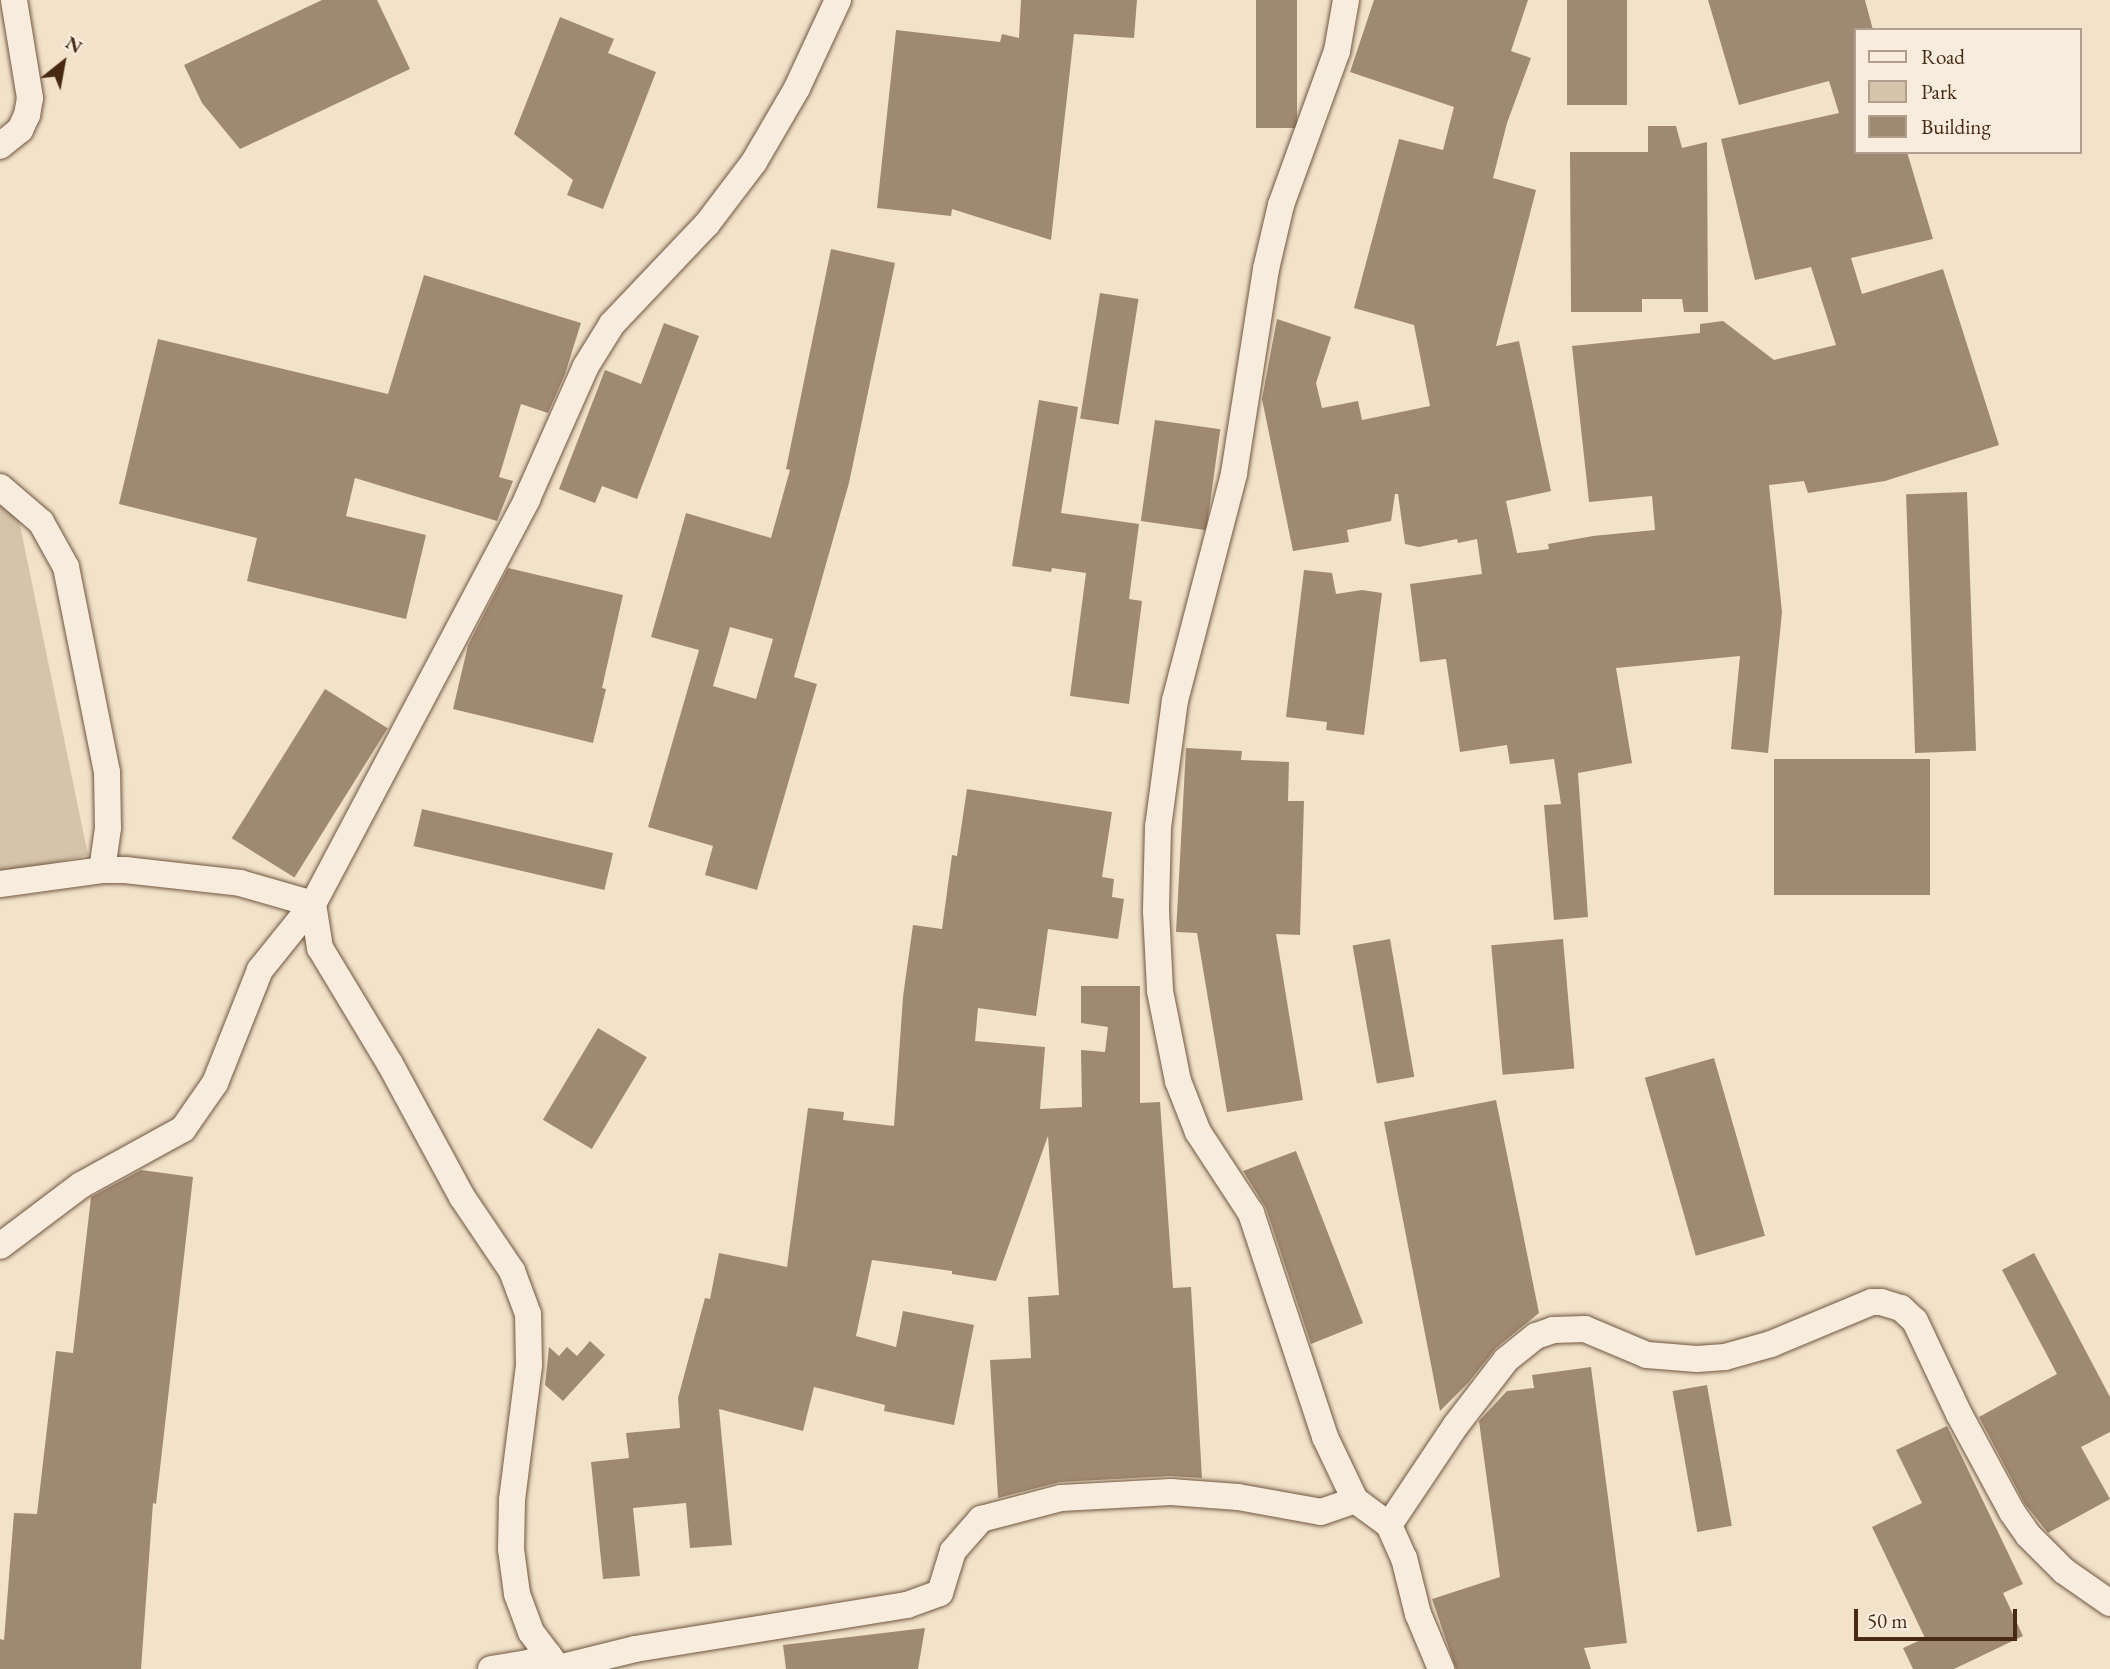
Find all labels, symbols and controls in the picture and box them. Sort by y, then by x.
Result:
north arrow [28,28,98,98]
legend [1854,28,2082,154]
text: N [61,30,87,59]
text: Road [1921,43,1965,70]
text: Park [1921,78,1957,105]
text: Building [1921,113,1991,140]
scale bar [1858,1596,2021,1640]
text: 50 m [1867,1607,1908,1634]

